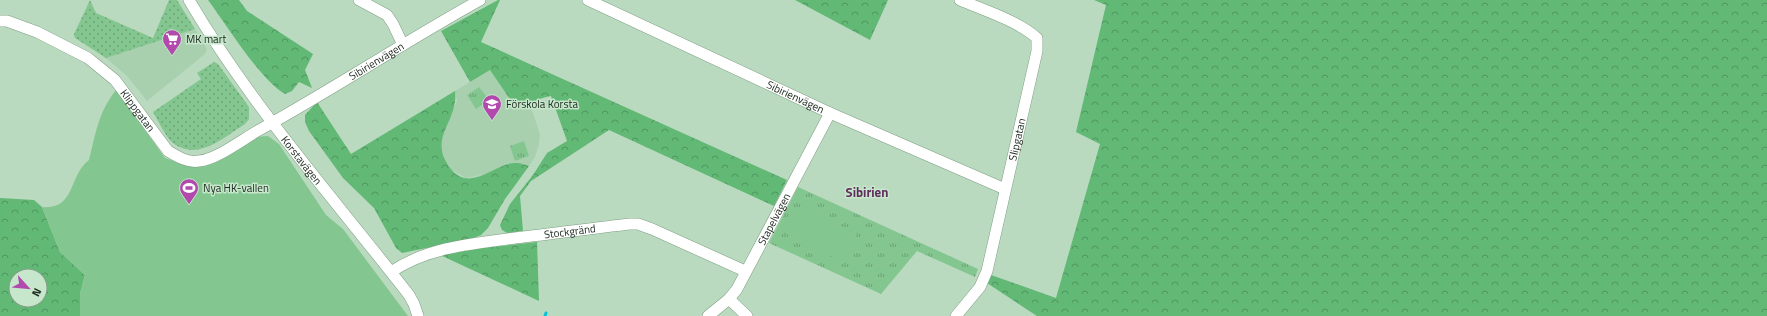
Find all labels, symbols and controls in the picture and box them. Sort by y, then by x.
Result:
supermarket icon: MK mart [161,28,183,56]
place label: MK mart [186,31,226,47]
street label: Sibirienvägen [346,38,407,84]
street label: Sibirienvägen [764,76,827,117]
street label: Klippgatan [117,86,159,135]
school or university icon: Förskola Korsta [481,93,503,121]
place label: Förskola Korsta [506,96,578,112]
street label: Slipgatan [1004,117,1030,162]
street label: Korstavägen [277,133,326,188]
sports icon: Nya HK-vallen [178,177,200,205]
place label: Nya HK-vallen [203,180,269,196]
district label: Sibirien [846,182,888,202]
street label: Stapelvägen [754,190,794,248]
street label: Stockgränd [543,220,597,243]
north arrow [8,268,48,308]
text: N [28,286,46,300]

